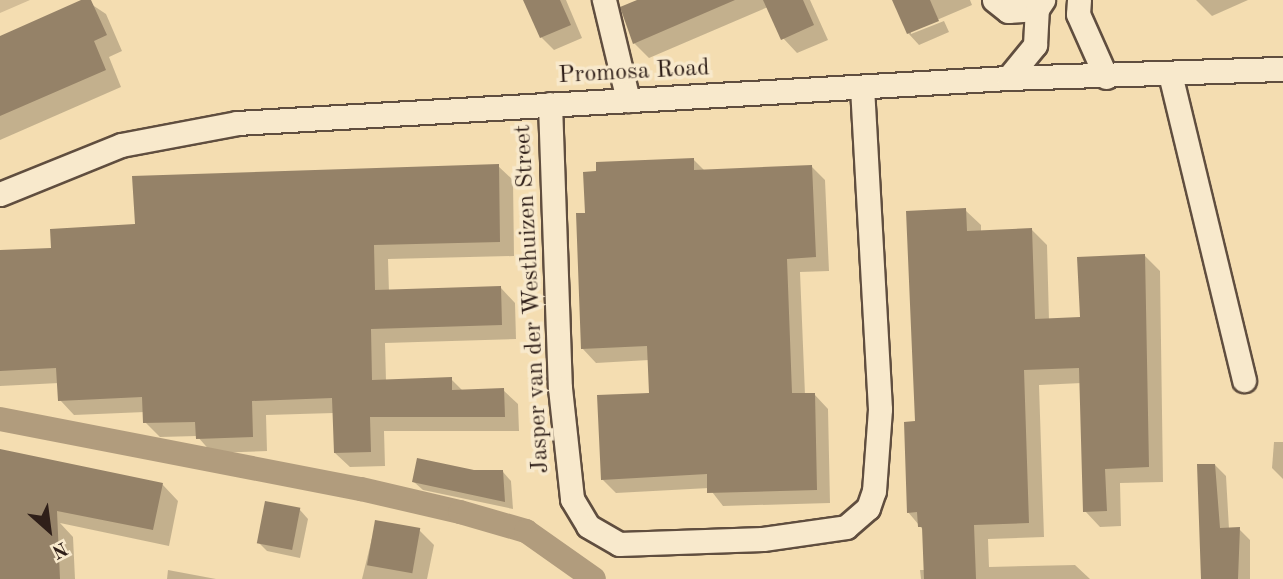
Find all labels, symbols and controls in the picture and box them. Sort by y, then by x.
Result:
street label: Promosa Road [558,55,710,91]
street label: Jasper van der Westhuizen Street [509,124,557,474]
north arrow [14,495,84,565]
text: N [48,537,70,561]

